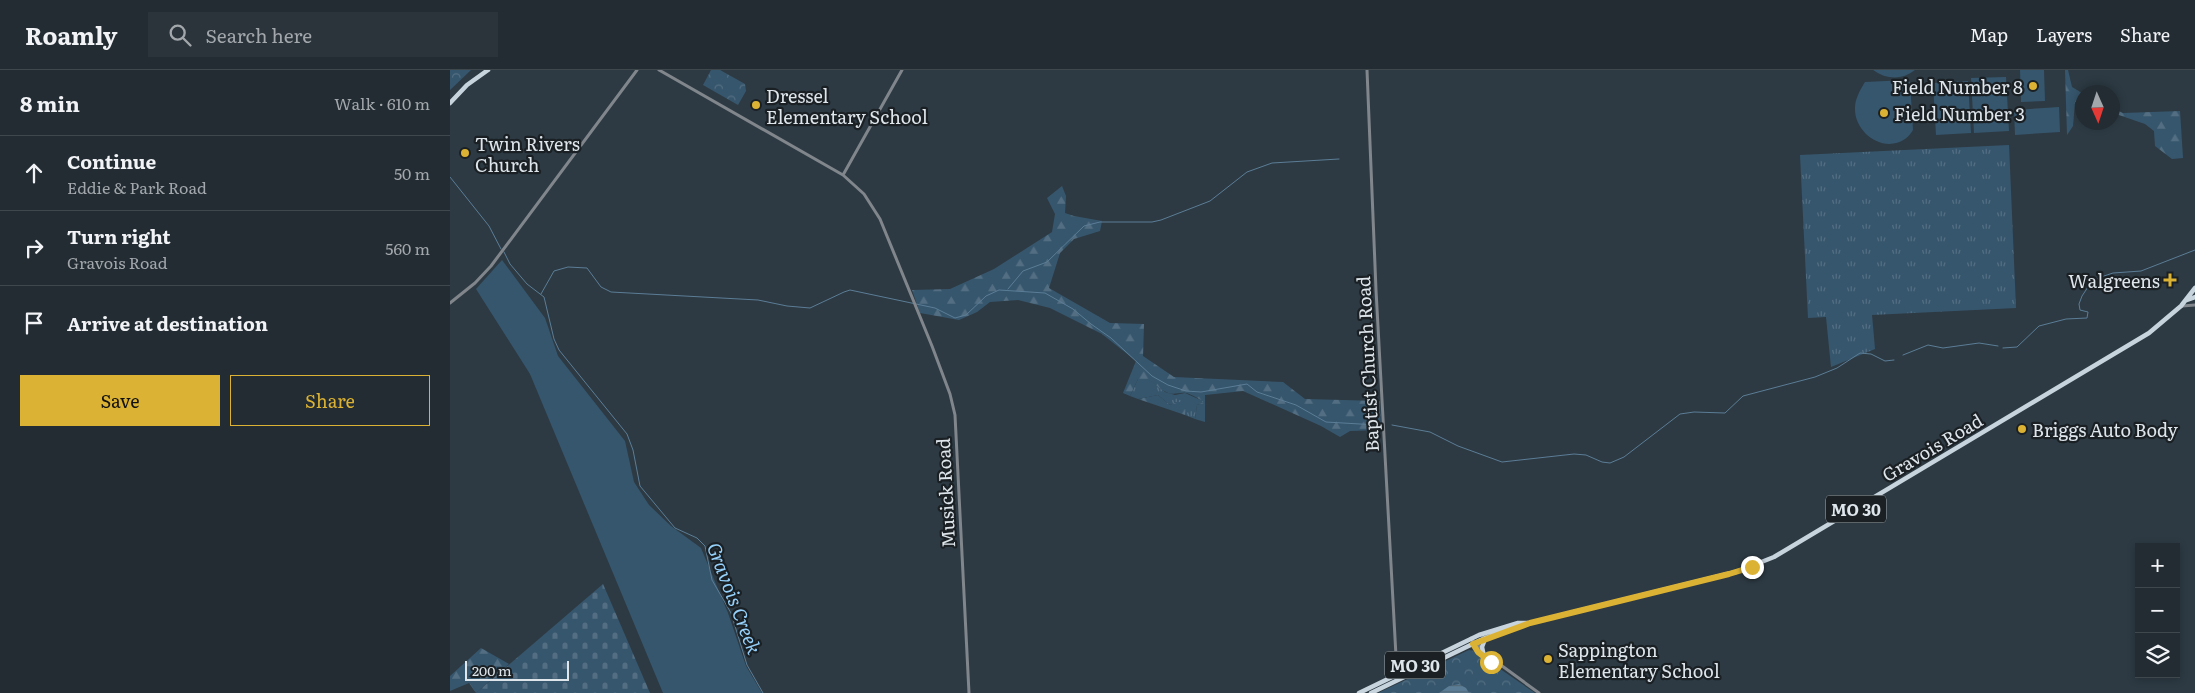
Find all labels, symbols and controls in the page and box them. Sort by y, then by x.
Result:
search box [148,12,498,57]
text: Roamly [25,17,118,52]
icon: search [166,21,194,49]
text: Search here [206,21,312,49]
text: Map [1970,21,2008,48]
text: Layers [2036,21,2092,48]
text: Share [2120,21,2170,48]
place label: Field Number 8 [1892,73,2023,100]
marker: Field Number 8 [2027,80,2039,92]
place label: Dressel Elementary School [766,82,928,130]
north arrow [2075,85,2120,130]
text: 8 min [20,87,80,118]
text: Walk · 610 m [334,91,430,115]
marker: Dressel Elementary School [750,99,762,111]
place label: Field Number 3 [1894,100,2025,127]
marker: Field Number 3 [1878,107,1890,119]
place label: Twin Rivers Church [475,130,580,178]
text: Continue [67,147,156,175]
marker: Twin Rivers Church [459,147,471,159]
icon: ahead [20,159,48,187]
text: 50 m [394,161,430,185]
text: Eddie & Park Road [67,175,207,199]
text: Turn right [67,222,171,250]
icon: right [20,234,48,262]
text: 560 m [385,236,430,260]
text: Gravois Road [67,250,168,274]
place label: Walgreens [2068,267,2160,294]
marker: Walgreens [2164,274,2176,286]
street label: Baptist Church Road [1349,275,1385,453]
icon: arrive [20,309,48,337]
text: Arrive at destination [67,309,268,337]
button: Save [20,375,220,426]
button: Share [230,375,430,426]
street label: Gravois Road [1877,406,1987,488]
place label: Briggs Auto Body [2032,416,2178,443]
marker: Briggs Auto Body [2016,423,2028,435]
street label: Musick Road [929,437,961,549]
road number: MO 30 [1826,496,1886,522]
water label: Gravois Creek [701,538,769,659]
map controls [2135,543,2180,678]
button: + [2135,543,2180,588]
route end [1741,556,1764,579]
button: − [2135,588,2180,633]
button: layers [2135,633,2180,678]
place label: Sappington Elementary School [1558,636,1720,684]
route start [1480,651,1503,674]
road number: MO 30 [1385,652,1445,678]
marker: Sappington Elementary School [1542,653,1554,665]
scale bar [465,658,569,681]
text: 200 m [472,660,512,680]

